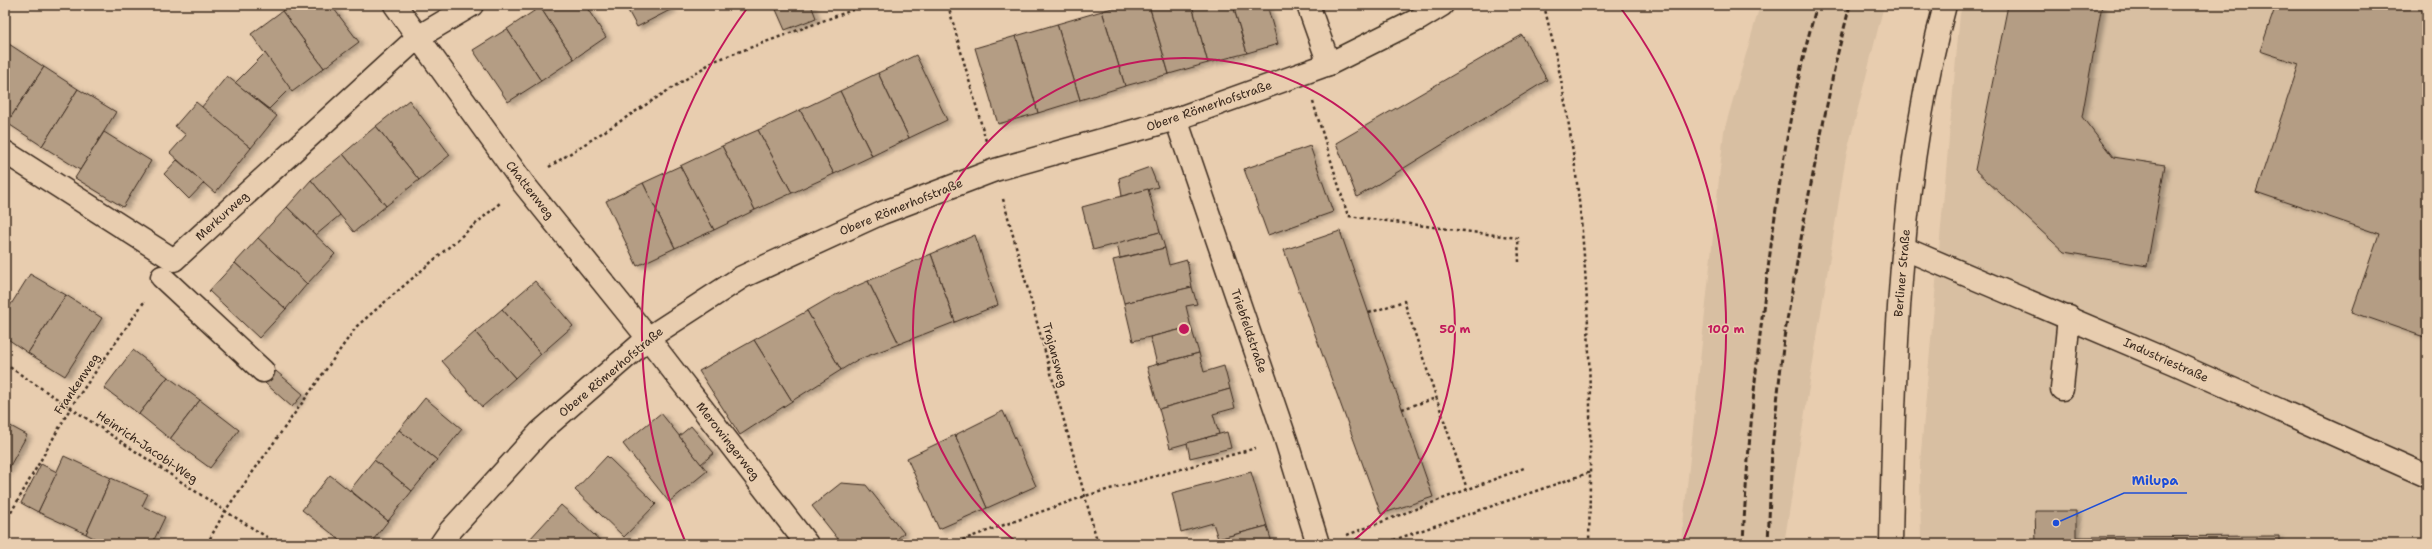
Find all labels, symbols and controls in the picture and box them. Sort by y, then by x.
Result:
street label: Obere Römerhofstraße [1144,77,1274,135]
street label: Chattenweg [502,158,558,222]
street label: Obere Römerhofstraße [837,175,965,239]
street label: Merkurweg [192,188,252,244]
street label: Berliner Straße [1890,228,1914,318]
street label: Triebfeldstraße [1227,287,1271,375]
street label: Trajansweg [1039,321,1071,389]
text: 50 m [1440,321,1471,337]
text: 100 m [1708,321,1745,337]
centre of rings [1177,322,1191,336]
street label: Obere Römerhofstraße [555,323,667,420]
street label: Industriestraße [2121,334,2211,386]
street label: Frankenweg [51,350,103,418]
street label: Merowingerweg [693,399,763,483]
street label: Heinrich-Jacobi-Weg [93,407,201,487]
callout: Milupa [2124,468,2187,493]
text: Milupa [2132,472,2178,489]

